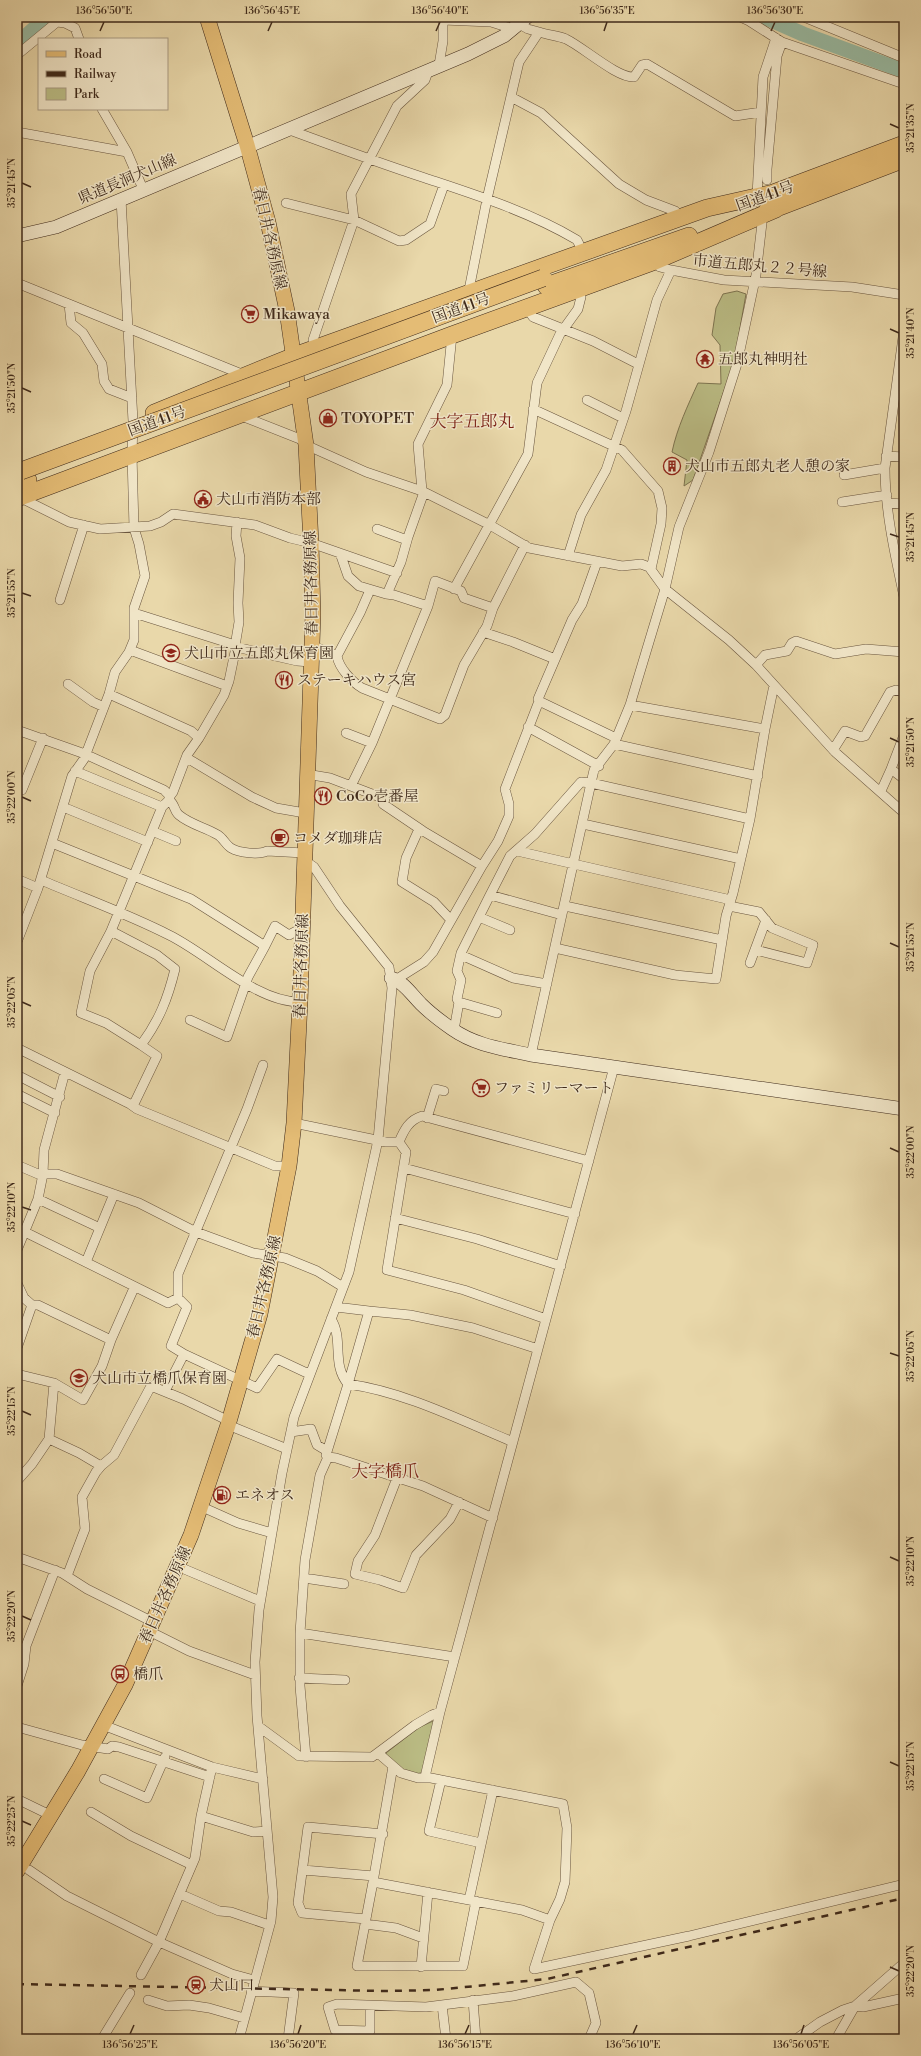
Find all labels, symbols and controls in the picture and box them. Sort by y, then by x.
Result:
text: 136°56'50"E [76,5,132,17]
text: 136°56'45"E [244,5,300,17]
text: 136°56'40"E [412,5,468,17]
text: 136°56'35"E [579,5,635,17]
text: 136°56'30"E [747,5,803,17]
legend [38,38,168,110]
text: Road [74,47,102,62]
text: Railway [74,67,116,82]
text: Park [74,87,100,102]
text: 35°21'35"N [905,103,917,153]
street label: 県道長洞犬山線 [75,150,179,209]
text: 35°21'45"N [6,158,18,208]
street label: 国道41号 [734,177,797,216]
street label: 春日井各務原線 [248,185,291,291]
street label: 市道五郎丸２２号線 [692,251,828,282]
street label: 国道41号 [430,289,493,328]
supermarket icon: Mikawaya [240,304,260,324]
place label: Mikawaya [263,305,330,324]
text: 35°21'40"N [905,307,917,359]
temple icon: 五郎丸神明社 [695,349,715,369]
place label: 五郎丸神明社 [718,350,808,369]
text: 35°21'50"N [6,362,18,413]
street label: 国道41号 [126,402,189,441]
shop icon: TOYOPET [318,408,338,428]
place label: TOYOPET [341,409,414,428]
district label: 大字五郎丸 [430,411,515,433]
building icon: 犬山市五郎丸老人憩の家 [662,456,682,476]
place label: 犬山市五郎丸老人憩の家 [685,457,850,476]
public building icon: 犬山市消防本部 [193,489,213,509]
place label: 犬山市消防本部 [216,490,321,509]
text: 35°21'45"N [905,512,917,562]
street label: 春日井各務原線 [301,530,322,636]
text: 35°21'55"N [6,568,18,618]
school or university icon: 犬山市立五郎丸保育園 [161,643,181,663]
place label: 犬山市立五郎丸保育園 [184,644,334,663]
restaurant icon: ステーキハウス宮 [274,670,294,690]
place label: ステーキハウス宮 [297,671,416,690]
text: 35°21'50"N [905,716,917,767]
text: 35°22'00"N [6,770,18,823]
restaurant icon: CoCo壱番屋 [313,786,333,806]
place label: CoCo壱番屋 [336,787,418,806]
cafe icon: コメダ珈琲店 [270,828,290,848]
place label: コメダ珈琲店 [293,829,383,848]
street label: 春日井各務原線 [290,913,313,1019]
text: 35°21'55"N [905,922,917,972]
text: 35°22'05"N [6,976,18,1028]
supermarket icon: ファミリーマート [471,1078,491,1098]
place label: ファミリーマート [494,1079,614,1098]
text: 35°22'00"N [905,1125,917,1178]
text: 35°22'10"N [6,1181,18,1232]
street label: 春日井各務原線 [243,1234,286,1340]
text: 35°22'05"N [905,1330,917,1382]
school or university icon: 犬山市立橋爪保育園 [69,1368,89,1388]
place label: 犬山市立橋爪保育園 [92,1369,227,1388]
text: 35°22'15"N [6,1386,18,1436]
district label: 大字橋爪 [351,1461,419,1483]
fuel station icon: エネオス [212,1485,232,1505]
place label: エネオス [235,1486,295,1505]
text: 35°22'10"N [905,1535,917,1586]
street label: 春日井各務原線 [135,1543,195,1647]
text: 35°22'20"N [6,1589,18,1642]
bus stop icon: 橋爪 [110,1664,130,1684]
place label: 橋爪 [133,1665,163,1684]
text: 35°22'15"N [905,1741,917,1791]
text: 35°22'25"N [6,1795,18,1846]
text: 35°22'20"N [905,1944,917,1997]
station icon: 犬山口 [186,1975,206,1995]
place label: 犬山口 [209,1976,254,1995]
text: 136°56'25"E [102,2039,158,2051]
text: 136°56'20"E [270,2039,326,2051]
text: 136°56'15"E [438,2039,492,2051]
text: 136°56'10"E [606,2039,660,2051]
text: 136°56'05"E [773,2039,829,2051]

